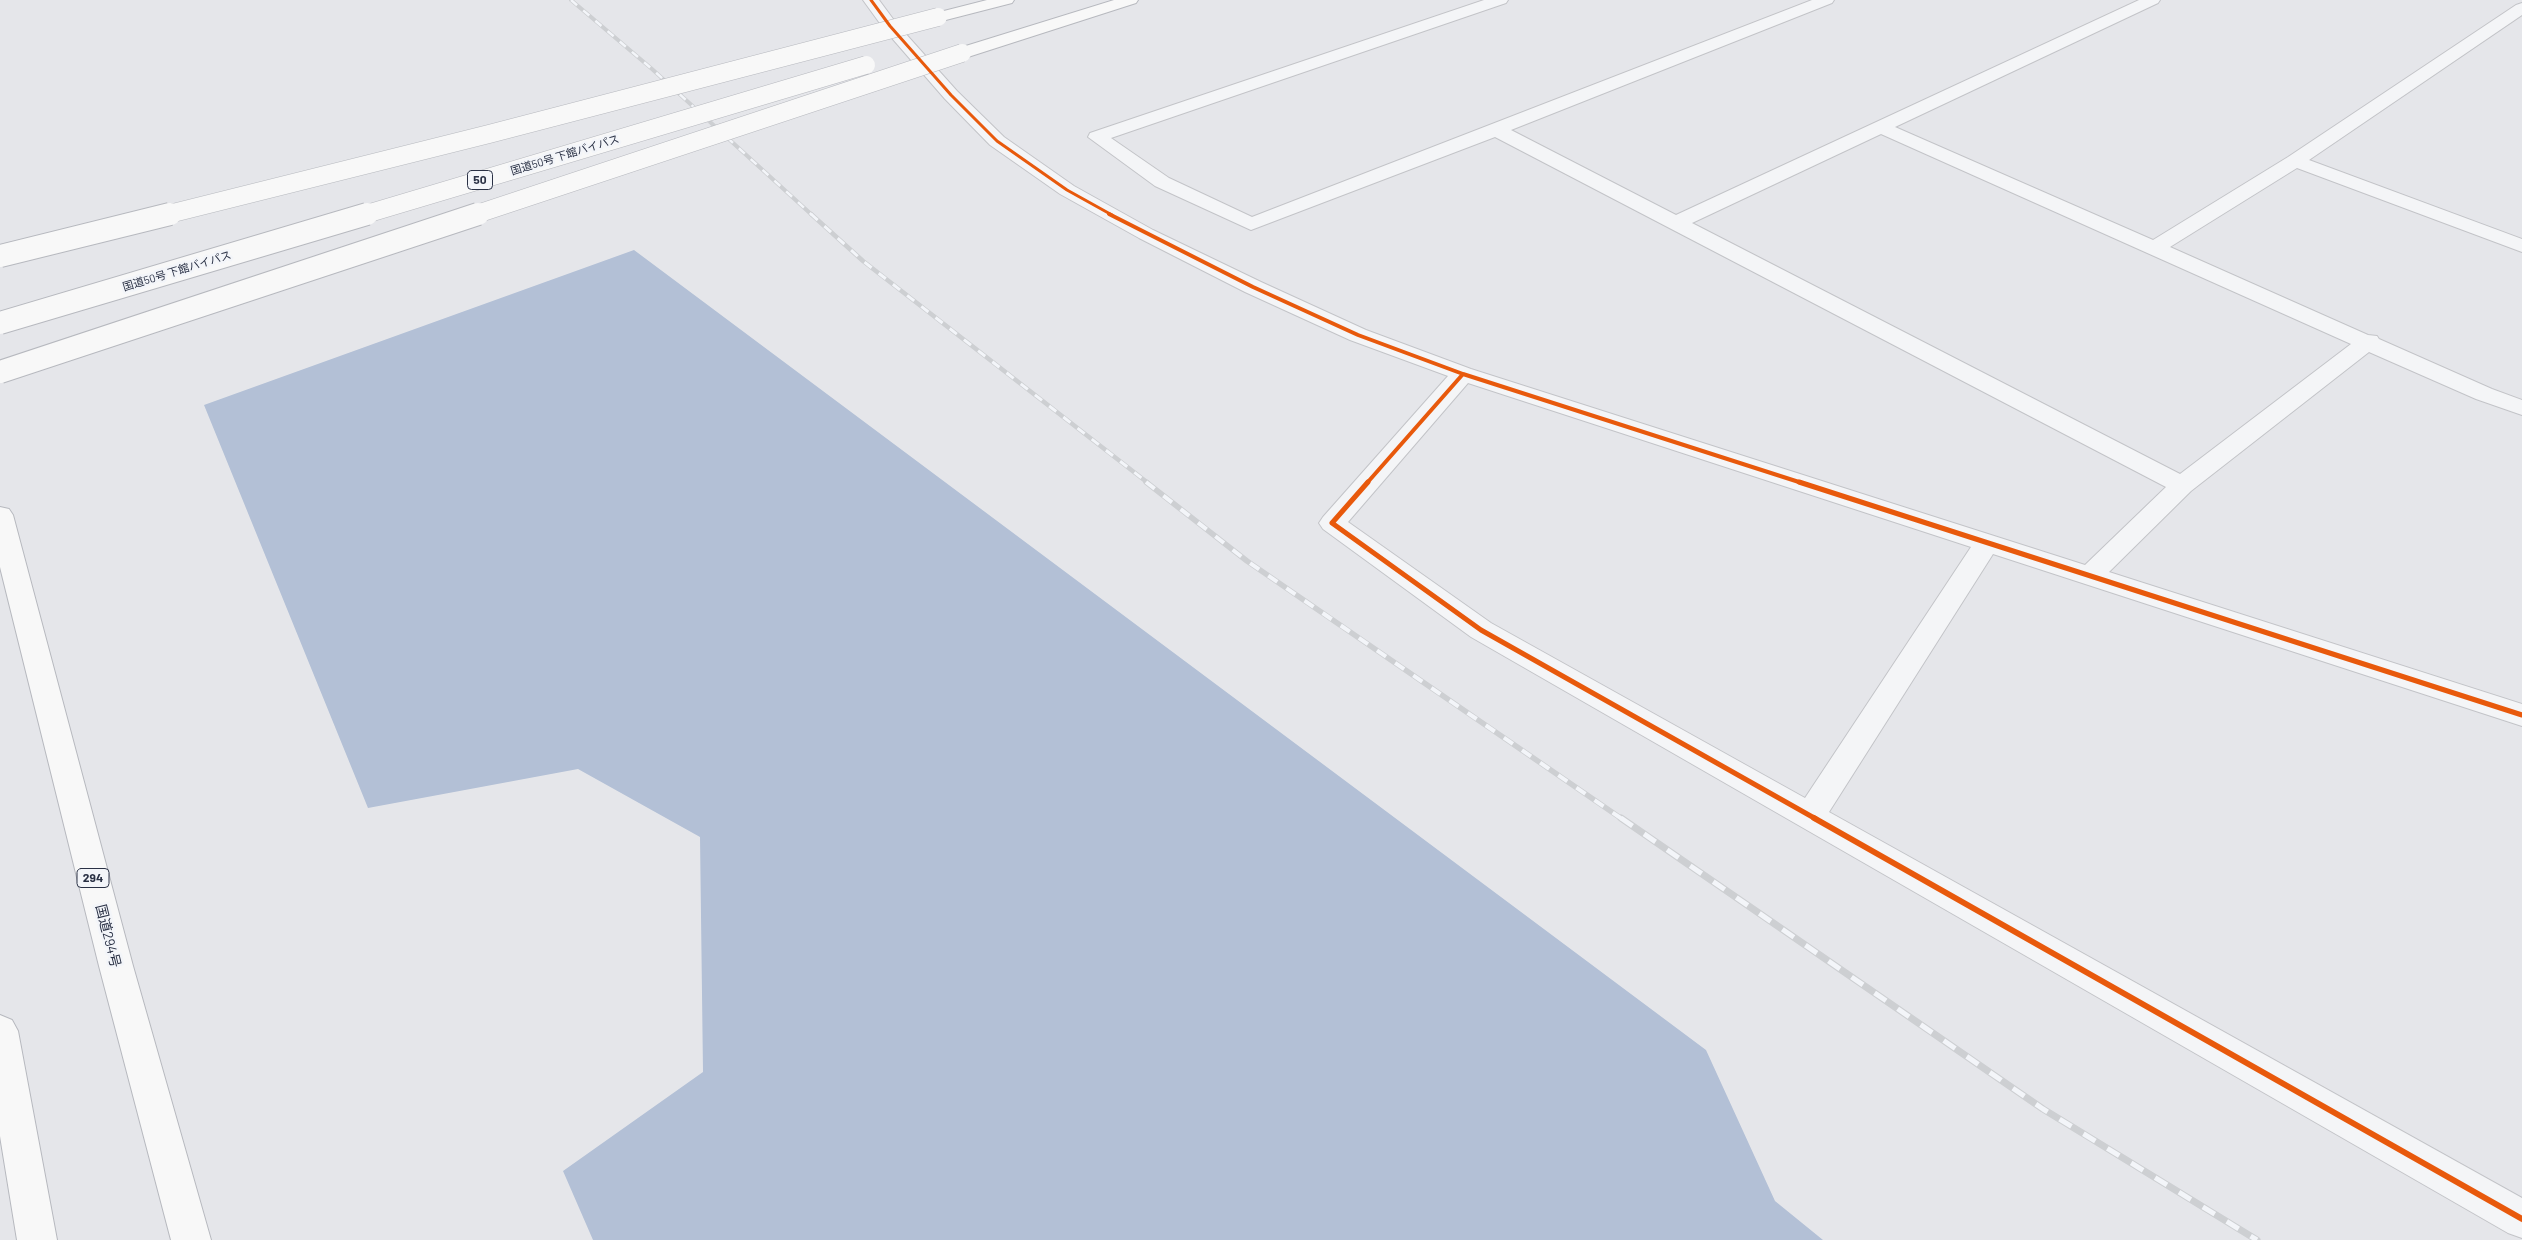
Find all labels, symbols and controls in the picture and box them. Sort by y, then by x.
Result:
street label: 国道50号 下館バイパス [509,132,621,178]
road number: 50 [468,170,492,190]
street label: 国道50号 下館バイパス [121,248,233,294]
road number: 294 [77,868,109,888]
street label: 国道294号 [92,903,124,969]

